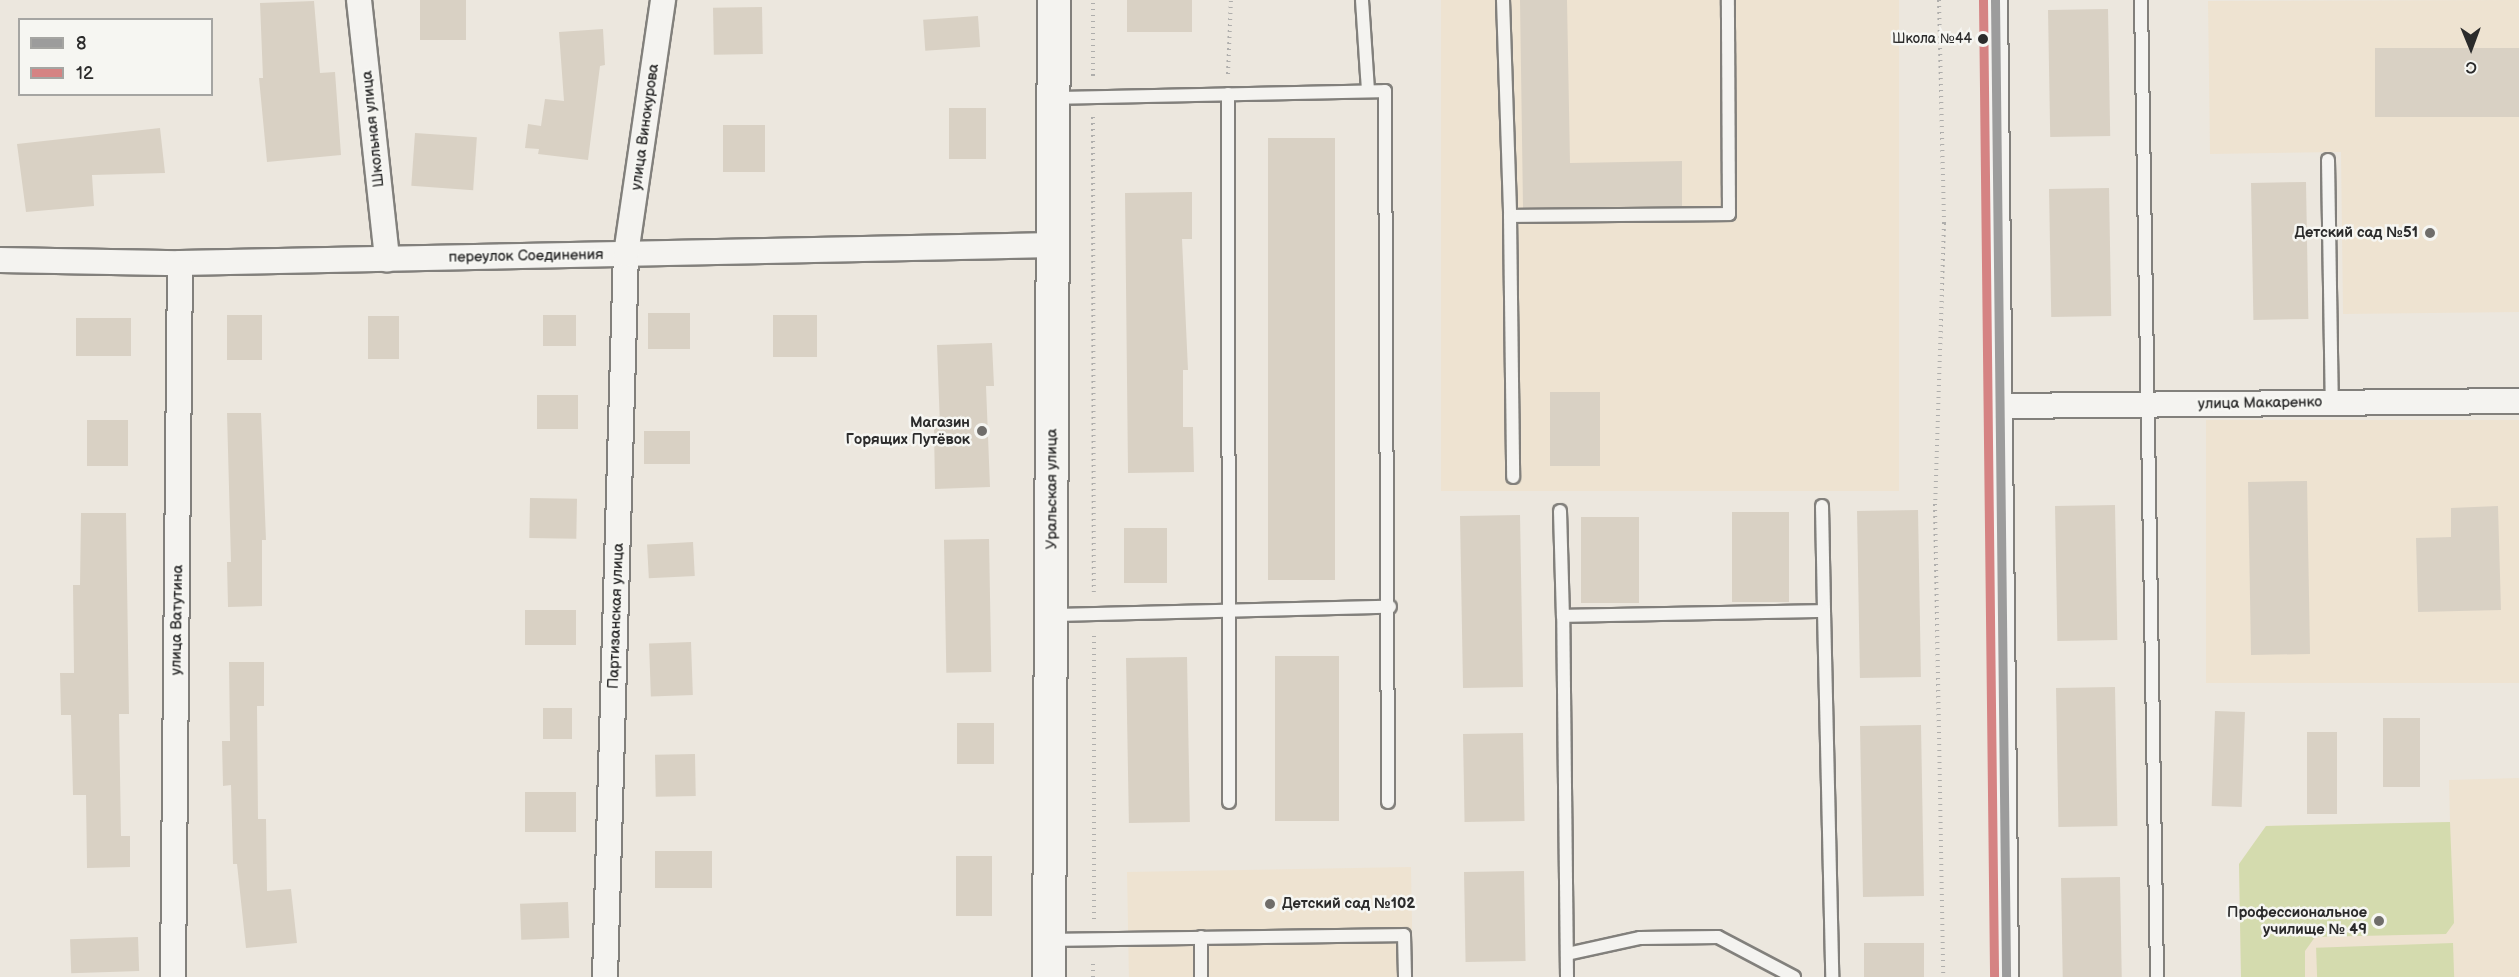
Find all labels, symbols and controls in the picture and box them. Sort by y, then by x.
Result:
legend [18,18,213,96]
north arrow [2441,18,2501,78]
place label: Школа №44 [1892,31,1972,47]
text: 8 [76,33,87,54]
marker: Школа №44 [1977,33,1989,45]
text: С [2466,57,2477,76]
text: 12 [76,63,94,84]
street label: улица Винокурова [627,63,663,191]
street label: Школьная улица [358,70,388,188]
place label: Детский сад №51 [2294,224,2418,242]
marker: Детский сад №51 [2423,226,2437,240]
street label: переулок Соединения [448,246,604,266]
street label: улица Макаренко [2198,393,2322,413]
place label: Магазин Горящих Путёвок [846,413,970,448]
marker: Магазин Горящих Путёвок [975,424,989,438]
street label: Уральская улица [1043,429,1061,549]
street label: Партизанская улица [604,543,628,689]
street label: улица Ватутина [167,565,187,675]
place label: Детский сад №102 [1282,895,1415,913]
marker: Детский сад №102 [1263,897,1277,911]
place label: Профессиональное училище № 49 [2227,903,2367,938]
marker: Профессиональное училище № 49 [2372,914,2386,928]

